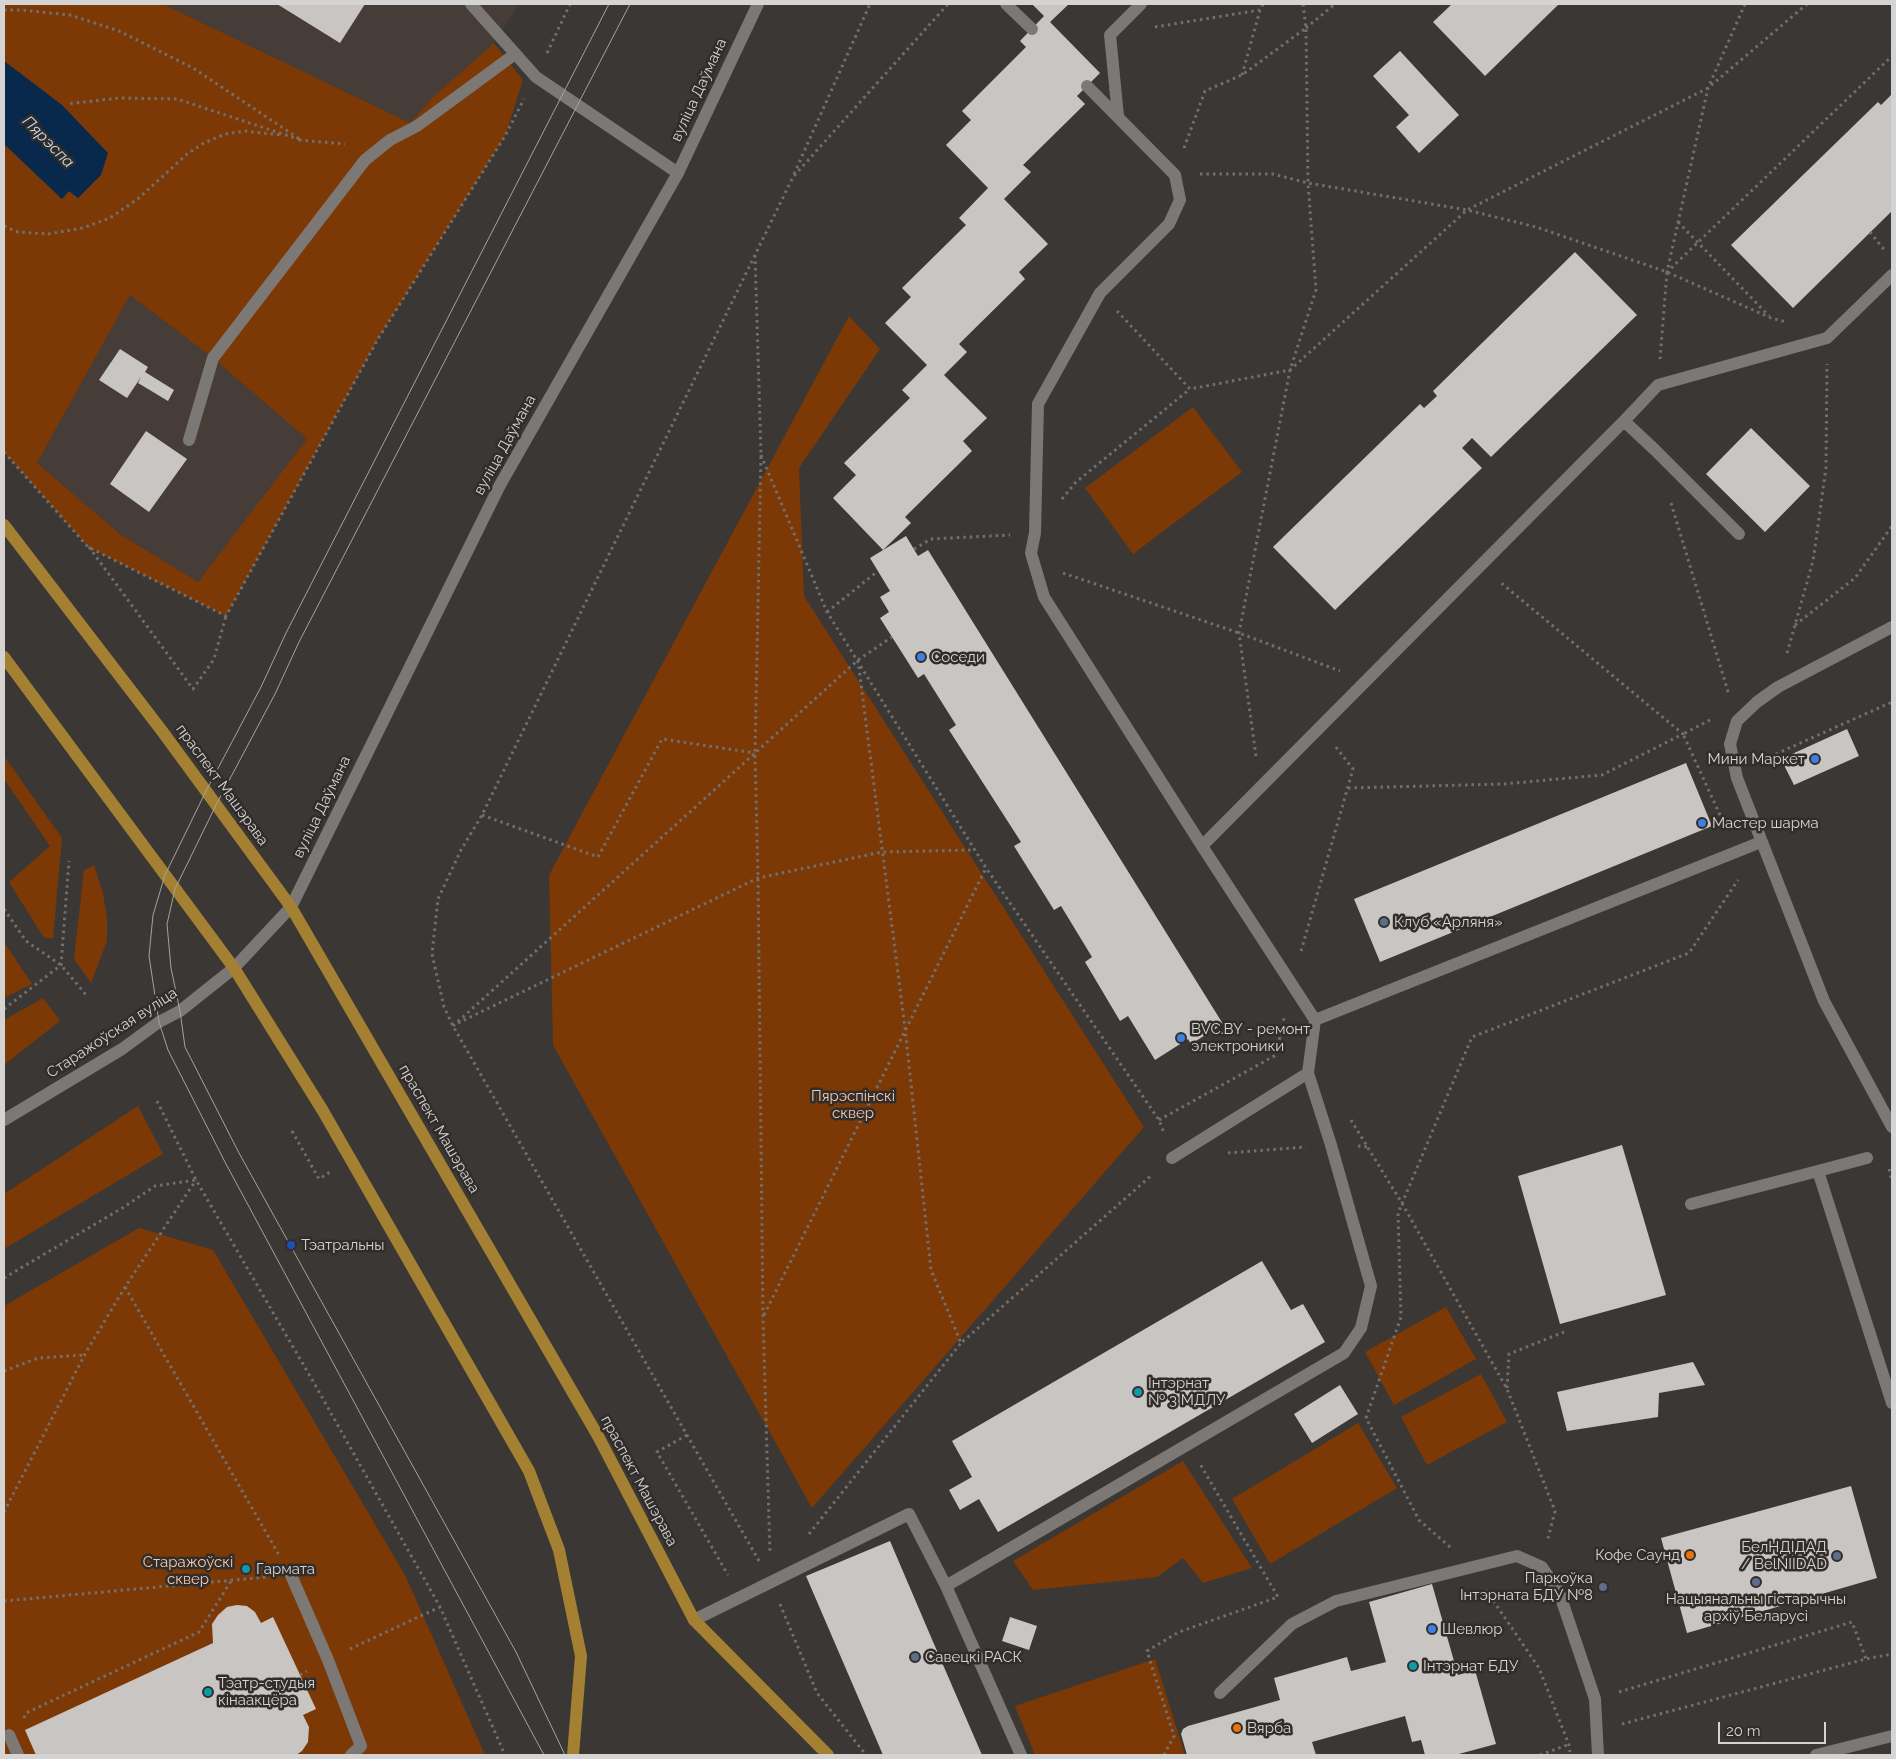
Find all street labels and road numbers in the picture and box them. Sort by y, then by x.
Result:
street label: вуліца Даўмана [667,36,731,144]
street label: вуліца Даўмана [470,392,540,498]
street label: праспект Машэрава [172,721,272,849]
street label: вуліца Даўмана [289,753,355,861]
street label: Старажоўская вуліца [43,984,181,1082]
street label: праспект Машэрава [395,1061,483,1197]
street label: праспект Машэрава [597,1413,681,1549]

